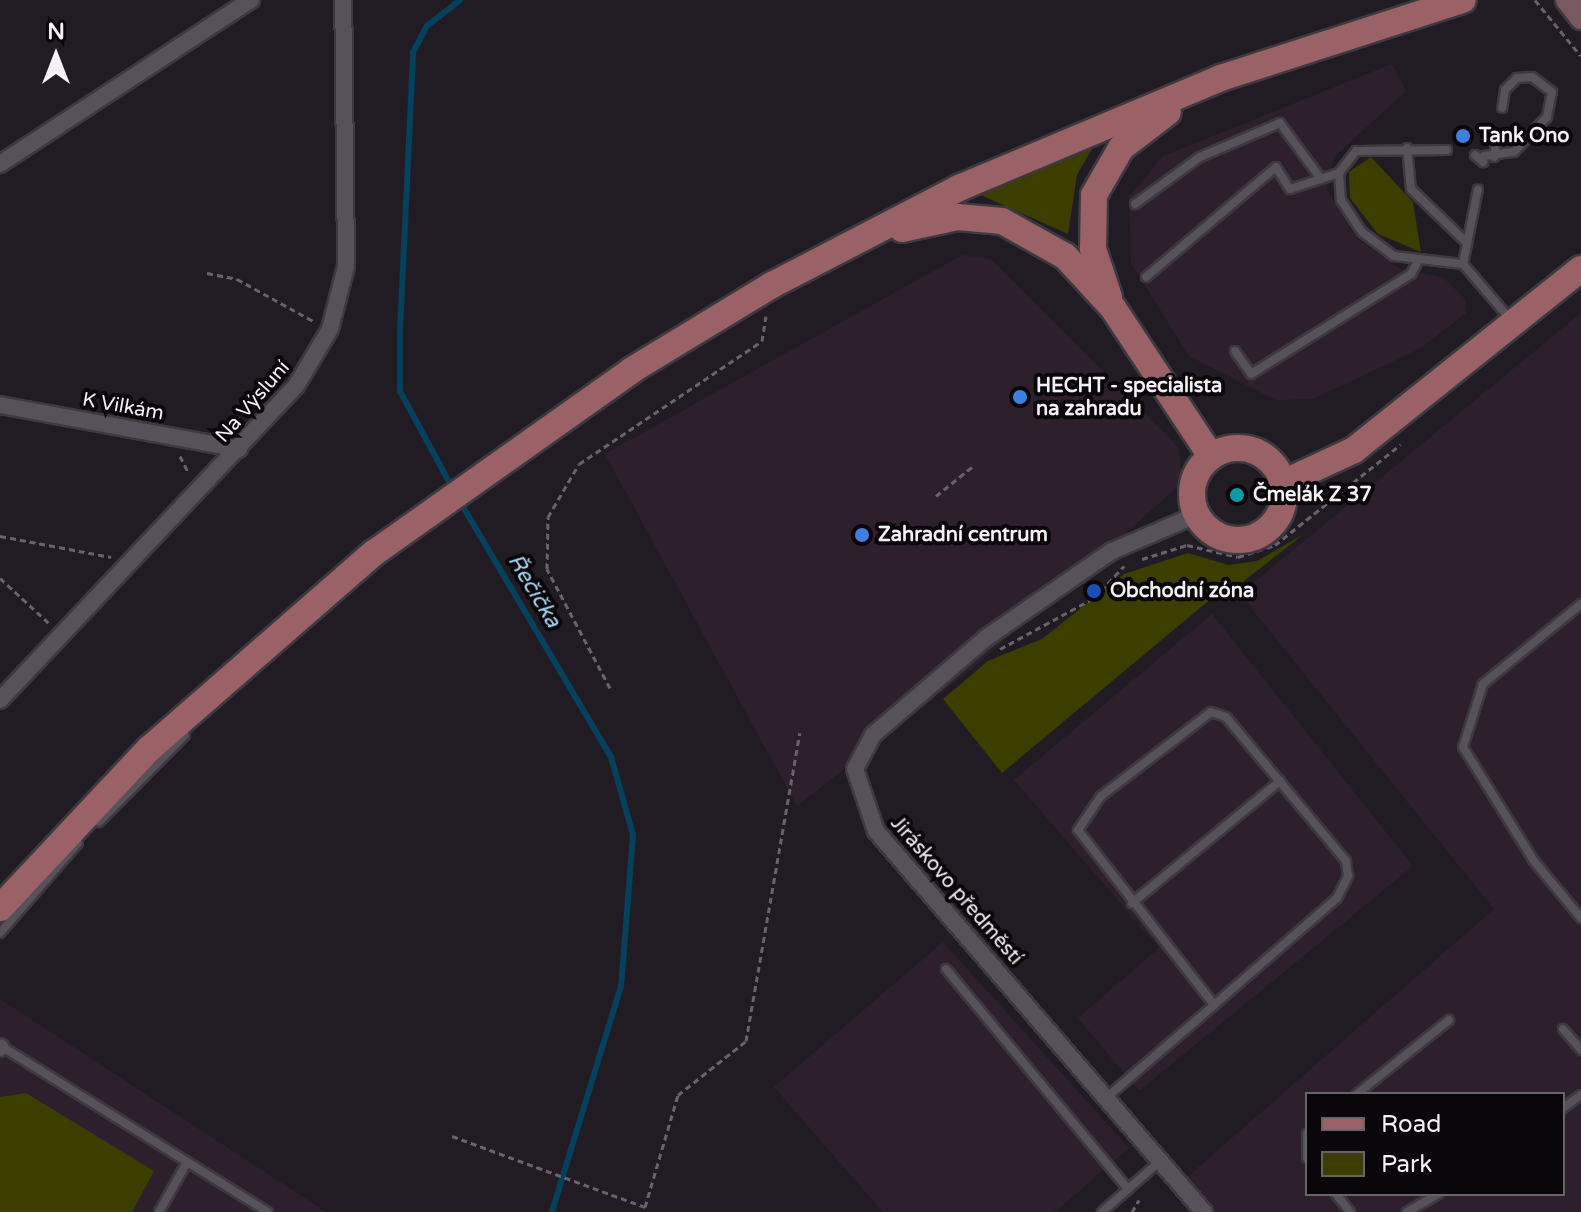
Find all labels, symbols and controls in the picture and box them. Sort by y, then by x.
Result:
north arrow [16,16,96,96]
text: N [47,19,65,45]
place label: Tank Ono [1479,124,1569,148]
marker: Tank Ono [1454,127,1472,145]
street label: Na Výsluní [211,356,295,448]
place label: HECHT - specialista na zahradu [1036,374,1222,421]
street label: K Vilkám [80,388,166,426]
marker: HECHT - specialista na zahradu [1011,388,1029,406]
place label: Čmelák Z 37 [1253,483,1372,507]
marker: Čmelák Z 37 [1228,486,1246,504]
place label: Zahradní centrum [878,523,1048,547]
marker: Zahradní centrum [853,526,871,544]
water label: Řečička [502,549,566,633]
place label: Obchodní zóna [1110,579,1254,603]
marker: Obchodní zóna [1085,582,1103,600]
street label: Jiráskovo předměstí [885,812,1027,970]
legend [1305,1092,1565,1196]
text: Road [1381,1110,1441,1139]
text: Park [1381,1150,1432,1179]

